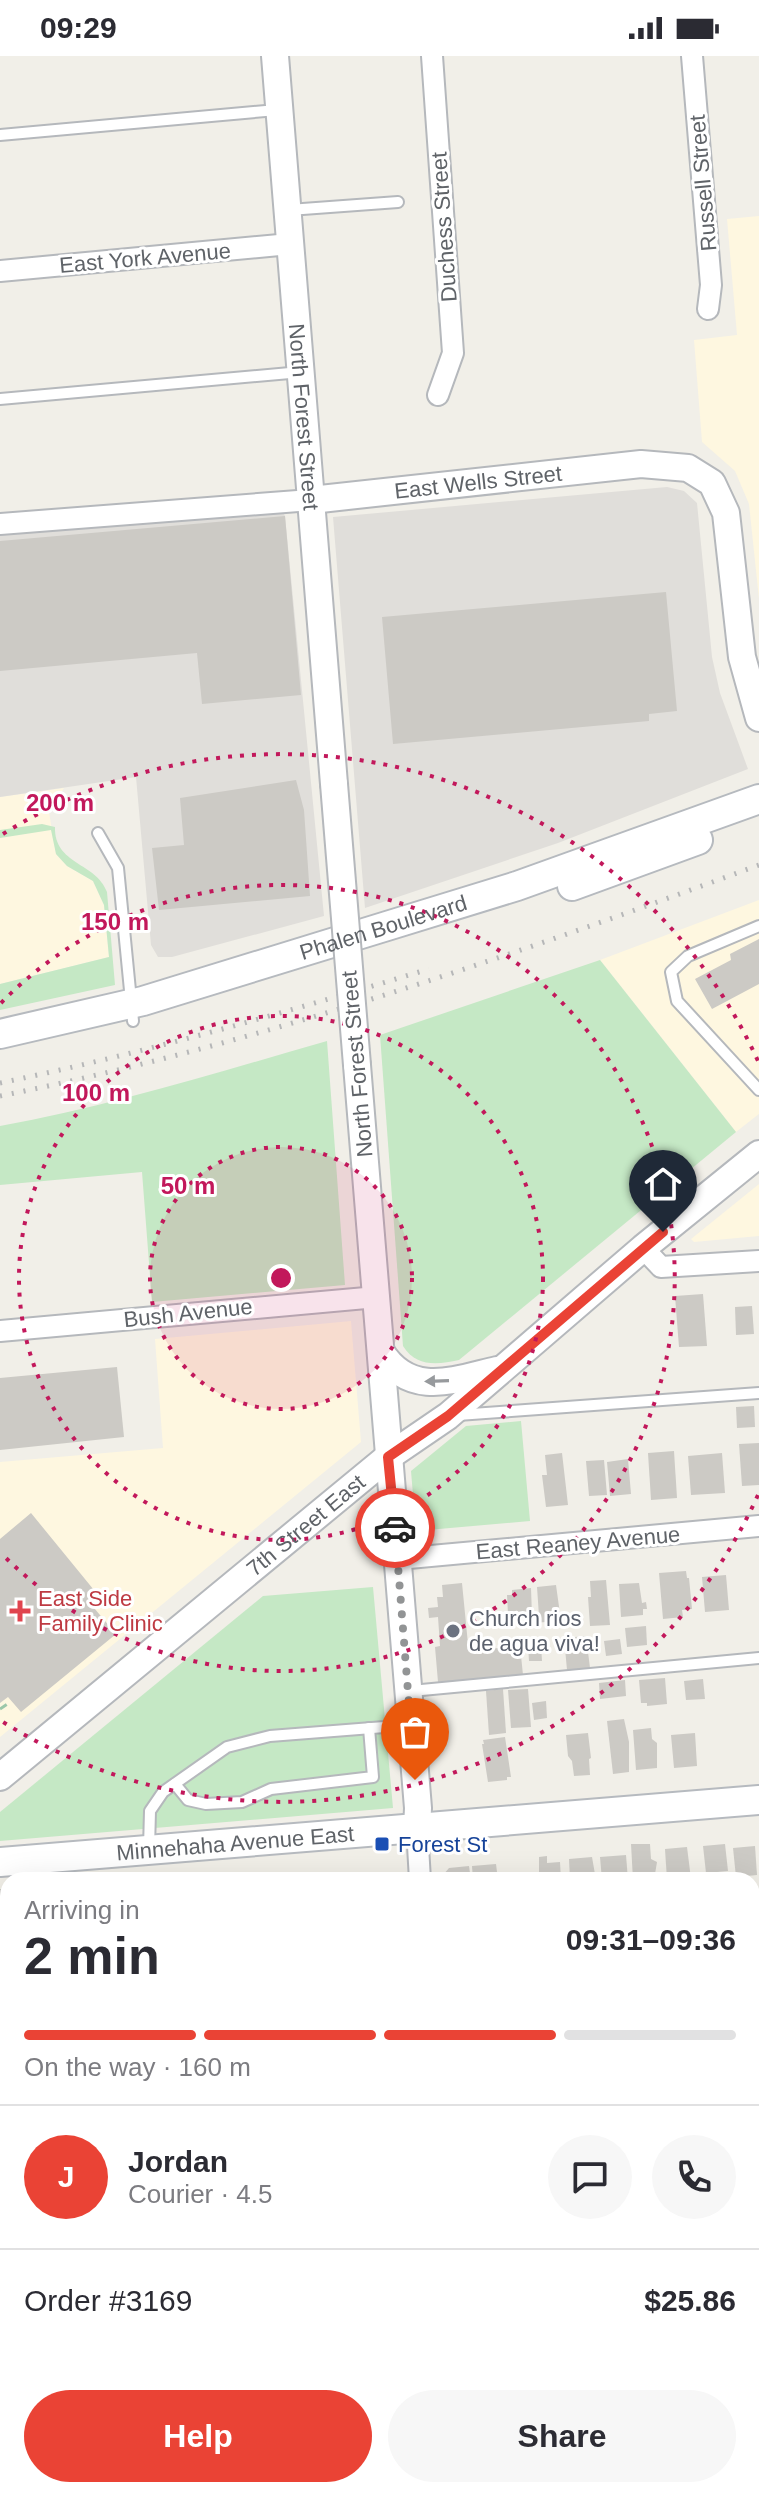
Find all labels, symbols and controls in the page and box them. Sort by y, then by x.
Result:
text: 09:29 [40,11,117,44]
street label: Russell Street [685,114,721,252]
street label: Duchess Street [426,151,462,303]
street label: East York Avenue [58,238,232,278]
street label: North Forest Street [284,322,324,511]
street label: East Wells Street [393,460,563,503]
text: 200 m [26,789,94,816]
street label: Phalen Boulevard [296,890,470,965]
text: 150 m [81,908,149,935]
street label: North Forest Street [336,970,378,1158]
text: 100 m [62,1079,130,1106]
pin [629,1150,697,1232]
icon: home [641,1162,685,1206]
text: 50 m [161,1172,215,1199]
centre of rings [267,1264,295,1292]
street label: Bush Avenue [122,1294,254,1332]
one-way arrow [424,1375,450,1388]
street label: 7th Street East [241,1469,370,1581]
courier [355,1488,435,1568]
icon: car [373,1506,417,1550]
street label: East Reaney Avenue [475,1522,681,1564]
place label: East Side Family Clinic [38,1586,163,1636]
marker: East Side Family Clinic [9,1600,31,1622]
place label: Church rios de agua viva! [469,1606,600,1656]
marker: Church rios de agua viva! [444,1622,462,1640]
pin [381,1698,449,1780]
icon: bag [393,1710,437,1754]
street label: Minnehaha Avenue East [115,1821,355,1865]
place label: Forest St [398,1832,487,1857]
marker: Forest St [373,1835,391,1853]
text: Arriving in [24,1895,140,1925]
text: 09:31–09:36 [566,1923,736,1956]
text: 2 min [24,1927,160,1985]
text: On the way · 160 m [24,2052,251,2082]
button: chat [548,2135,632,2219]
button: phone [652,2135,736,2219]
text: Jordan [128,2145,228,2178]
text: J [58,2160,74,2193]
text: Courier · 4.5 [128,2179,273,2209]
text: Order #3169 [24,2284,192,2317]
text: $25.86 [644,2284,736,2317]
button: Help [24,2390,372,2482]
button: Share [388,2390,736,2482]

